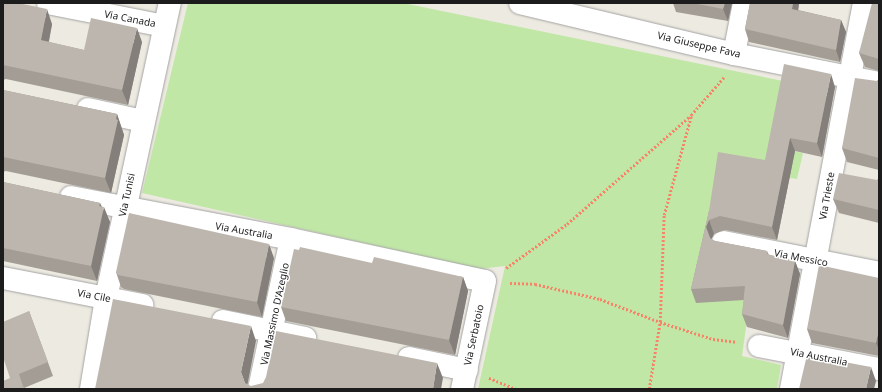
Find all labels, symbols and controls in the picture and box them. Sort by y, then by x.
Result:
street label: Via Canada [103,8,157,30]
street label: Via Giuseppe Fava [656,30,742,60]
street label: Via Trieste [817,171,837,221]
street label: Via Tunisi [117,172,137,218]
street label: Via Australia [214,220,274,242]
street label: Via Messico [773,247,829,269]
street label: Via Massimo D'Azeglio [258,262,292,366]
street label: Via Cile [76,287,112,305]
street label: Via Serbatoio [462,303,486,367]
street label: Via Australia [789,346,849,368]

